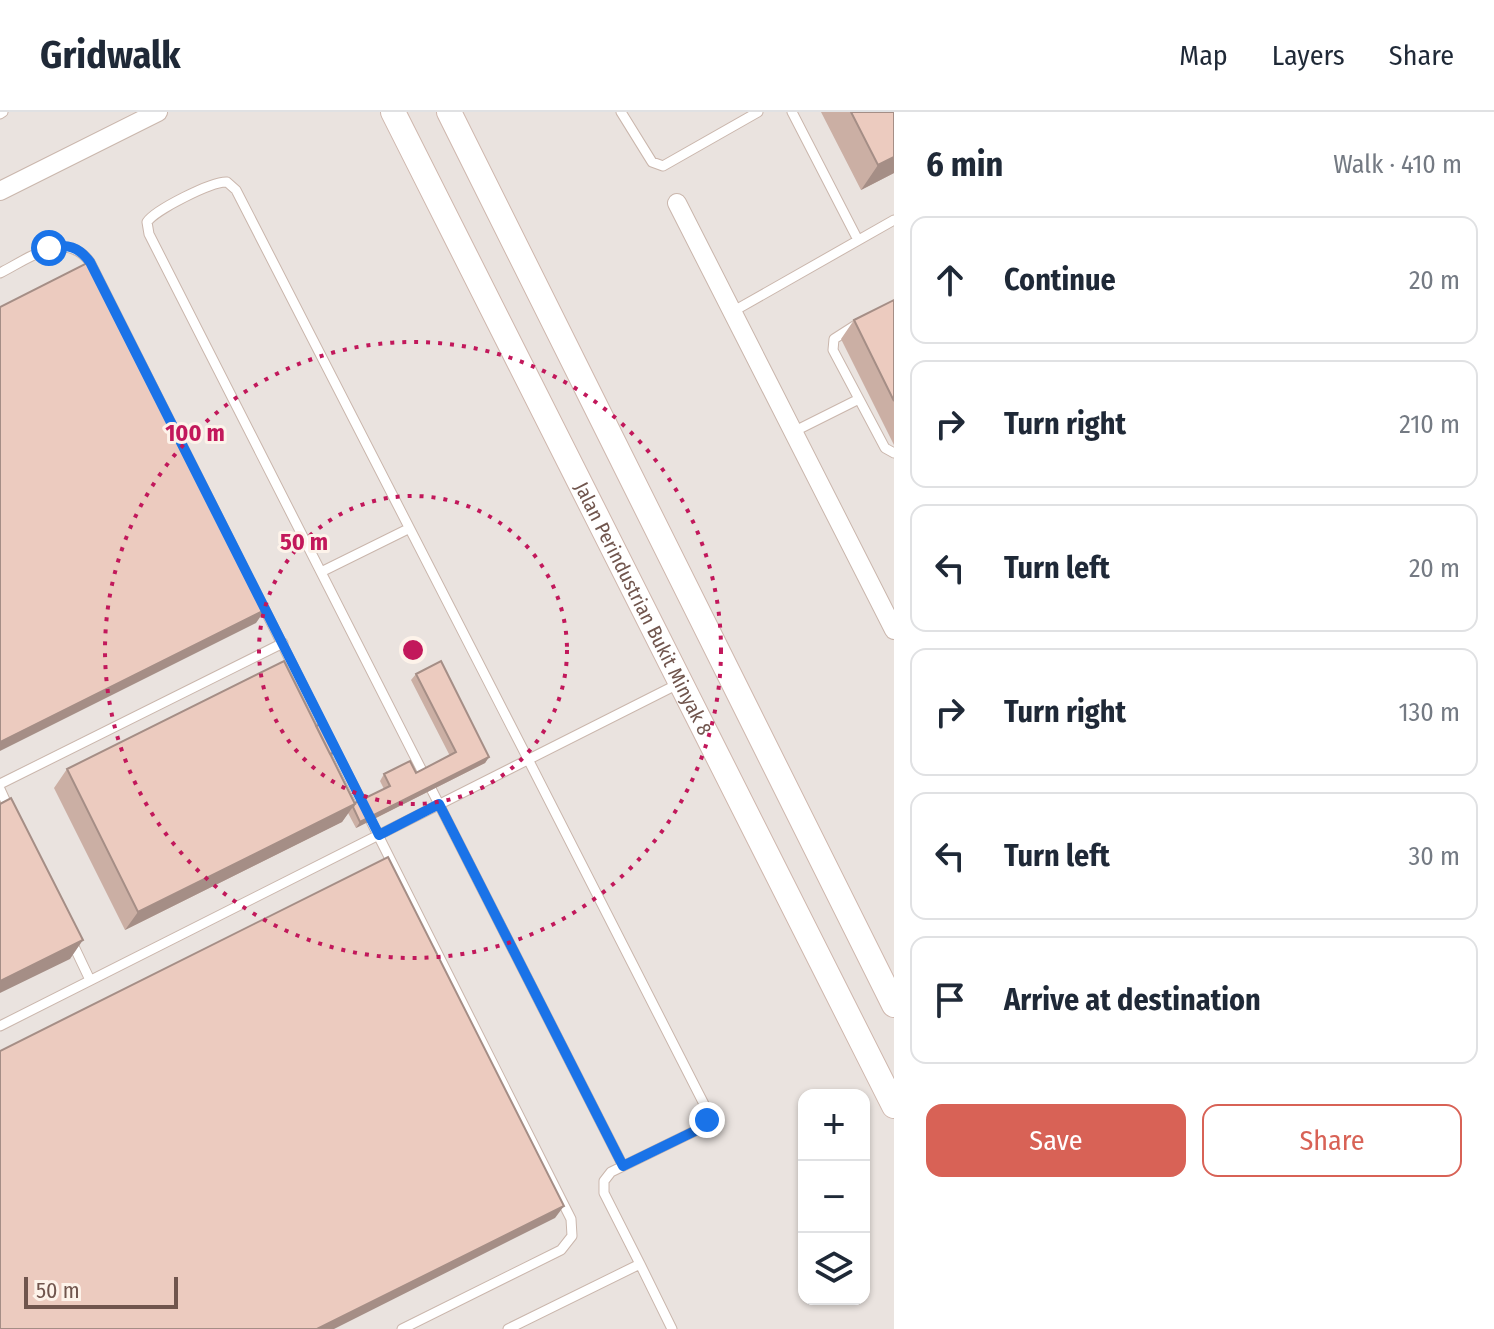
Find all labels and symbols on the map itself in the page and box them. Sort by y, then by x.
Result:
route start [31,230,67,266]
text: 100 m [165,419,225,447]
street label: Jalan Perindustrian Bukit Minyak 8 [569,478,717,739]
text: 50 m [280,528,328,556]
centre of rings [399,636,427,664]
route end [689,1102,725,1138]
scale bar [24,1273,178,1309]

